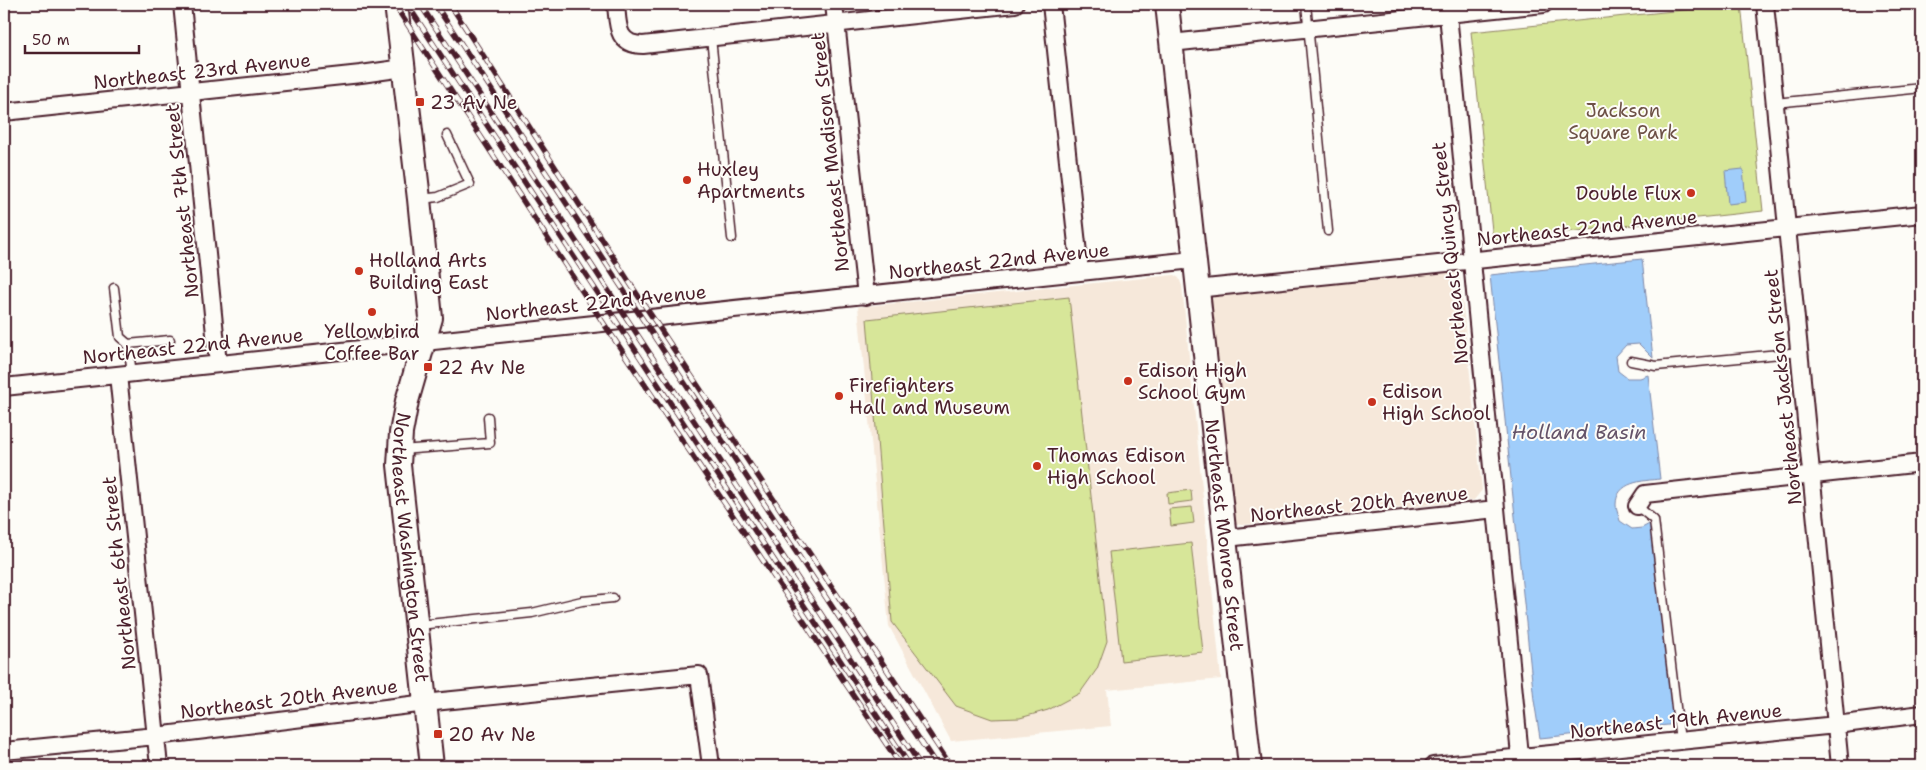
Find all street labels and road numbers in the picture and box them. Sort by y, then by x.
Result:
street label: Northeast Madison Street [805,31,855,273]
street label: Northeast 23rd Avenue [92,47,312,95]
street label: Northeast 7th Street [159,103,205,299]
street label: Northeast Quincy Street [1426,141,1474,365]
street label: Northeast 22nd Avenue [1475,204,1699,252]
street label: Northeast 22nd Avenue [887,237,1111,285]
street label: Northeast Jackson Street [1758,268,1808,506]
street label: Northeast 22nd Avenue [484,279,708,327]
street label: Northeast 22nd Avenue [81,322,305,370]
street label: Northeast Washington Street [386,411,435,684]
street label: Northeast Monroe Street [1199,417,1250,652]
street label: Northeast 6th Street [96,475,142,671]
street label: Northeast 20th Avenue [1249,480,1469,528]
street label: Northeast 20th Avenue [179,673,399,725]
street label: Northeast 19th Avenue [1569,697,1783,745]

